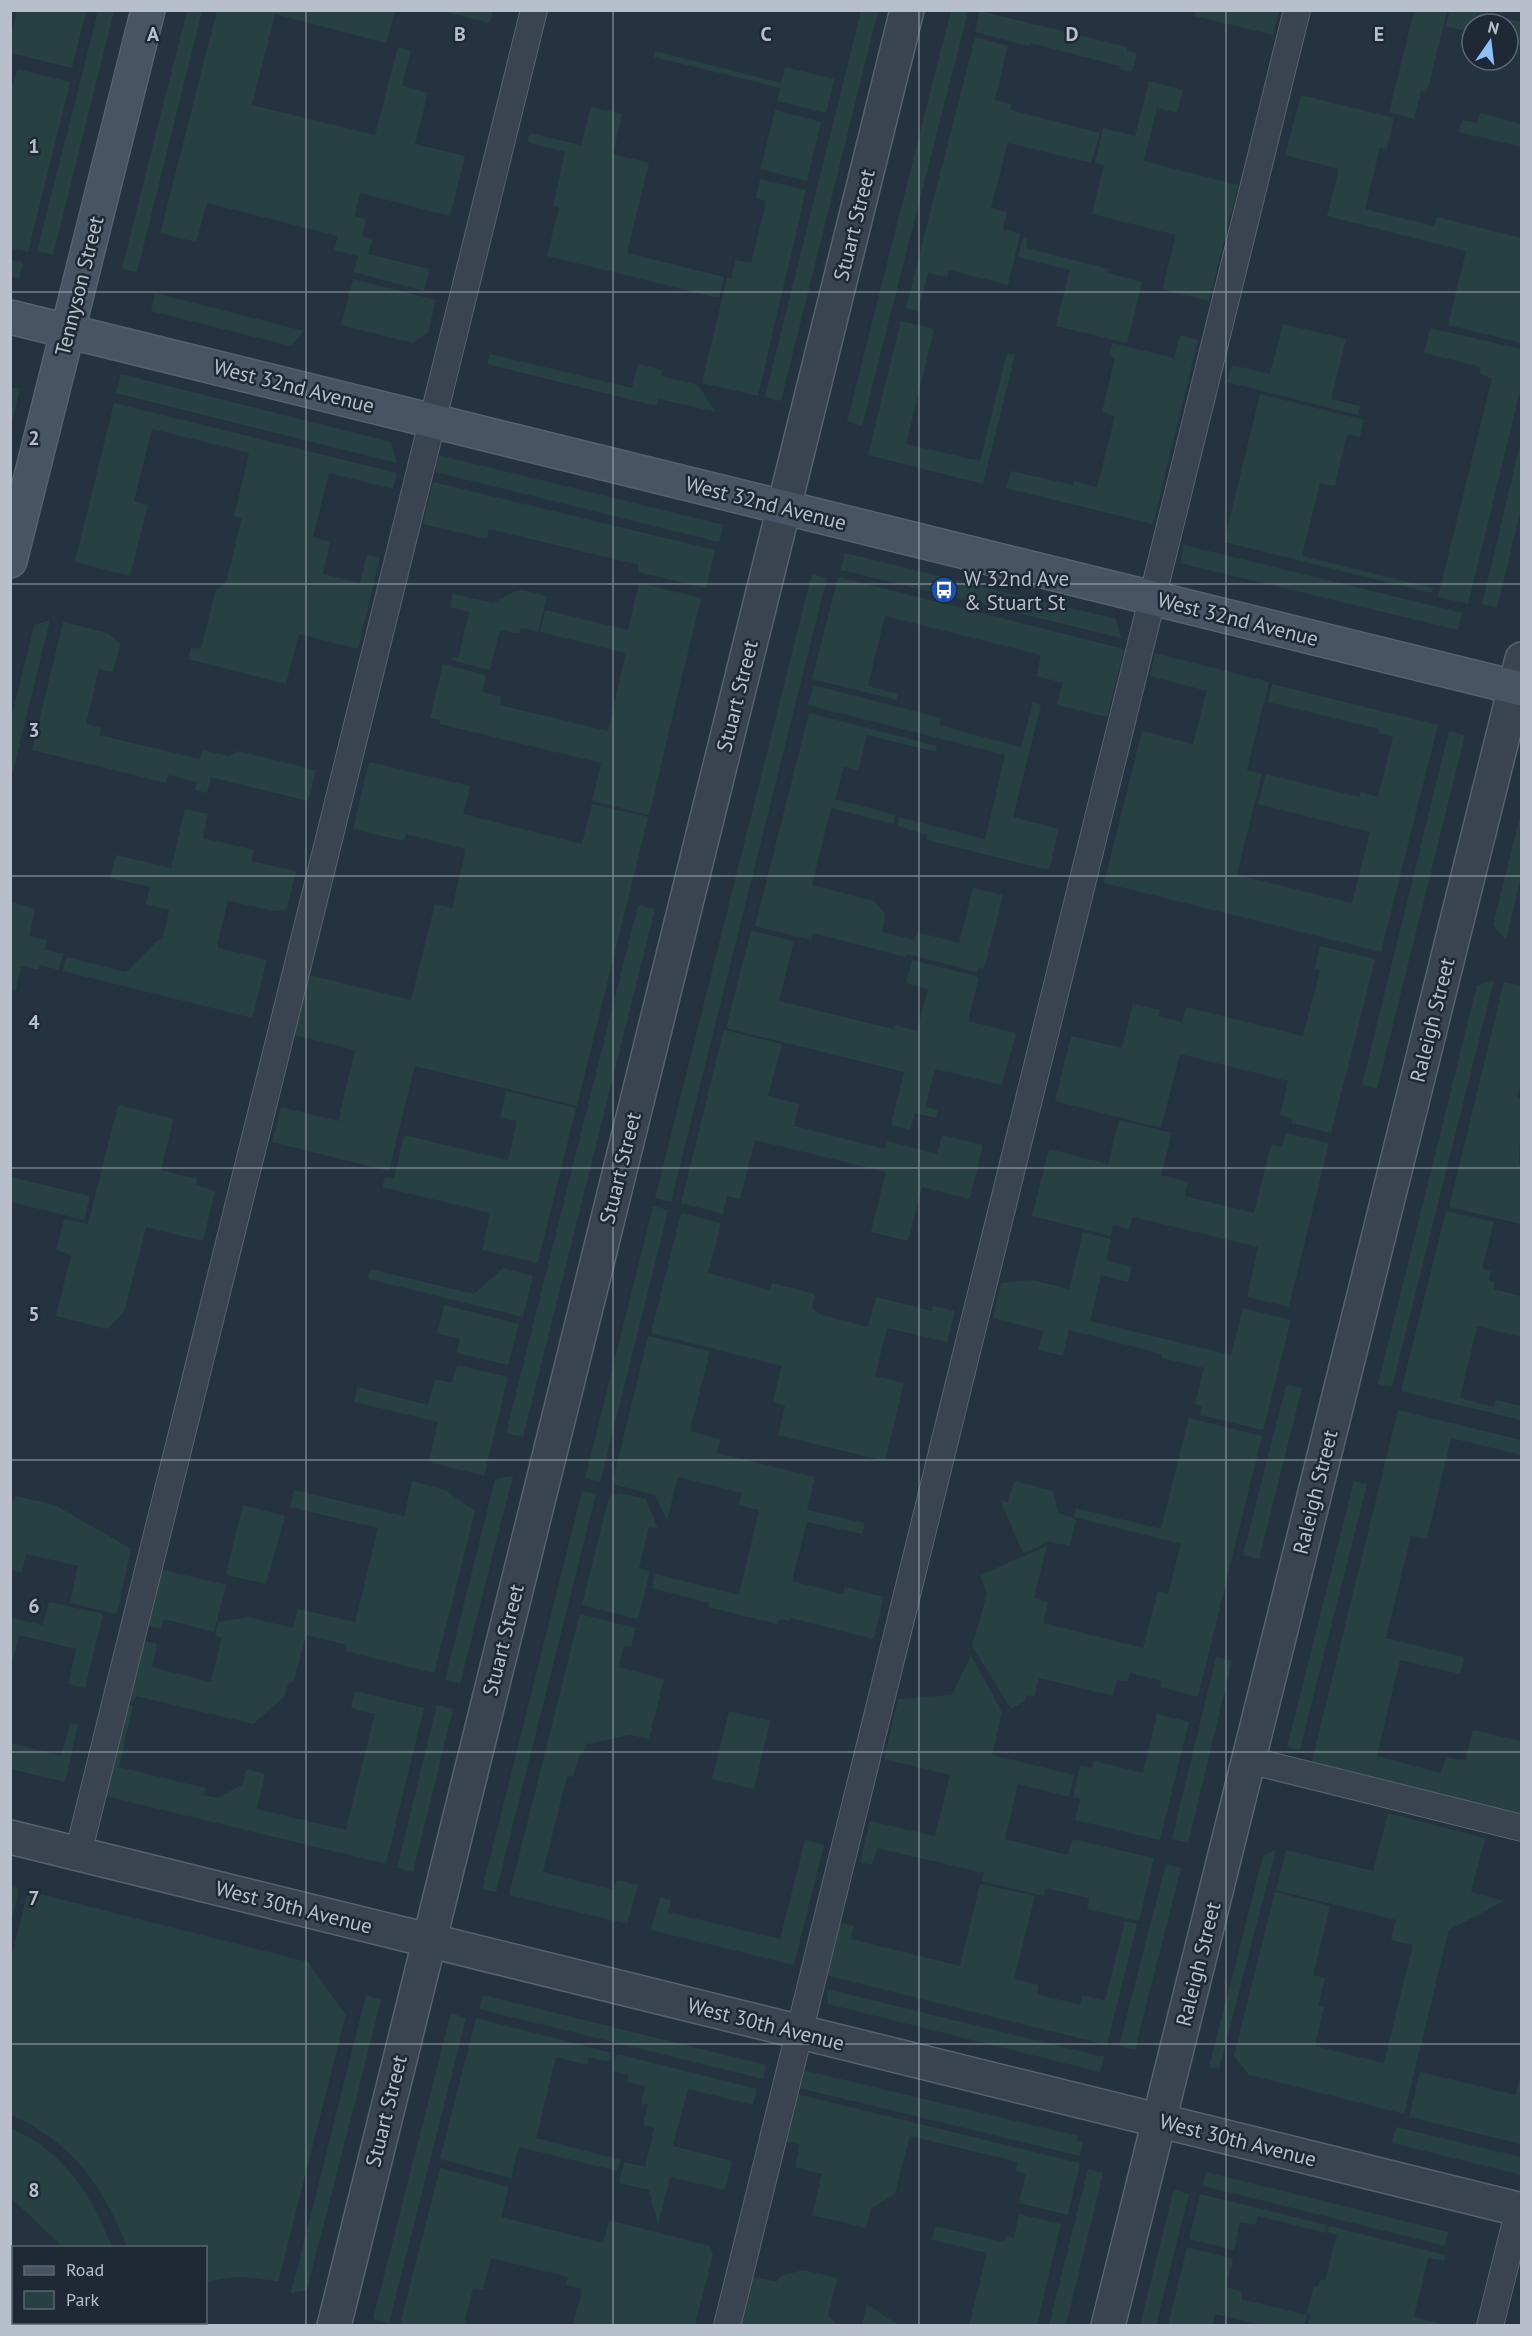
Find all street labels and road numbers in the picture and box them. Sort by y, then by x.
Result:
street label: Stuart Street [827,166,881,284]
street label: Tennyson Street [49,213,109,359]
street label: West 32nd Avenue [211,353,377,419]
street label: West 32nd Avenue [683,470,849,536]
street label: West 32nd Avenue [1155,586,1321,652]
street label: Stuart Street [710,637,764,755]
street label: Raleigh Street [1404,955,1460,1085]
street label: Stuart Street [593,1109,647,1227]
street label: Raleigh Street [1287,1427,1343,1557]
street label: Stuart Street [476,1581,530,1699]
street label: West 30th Avenue [213,1874,375,1940]
street label: Raleigh Street [1170,1899,1226,2029]
street label: West 30th Avenue [685,1991,847,2057]
street label: Stuart Street [359,2052,413,2170]
street label: West 30th Avenue [1157,2107,1319,2173]

